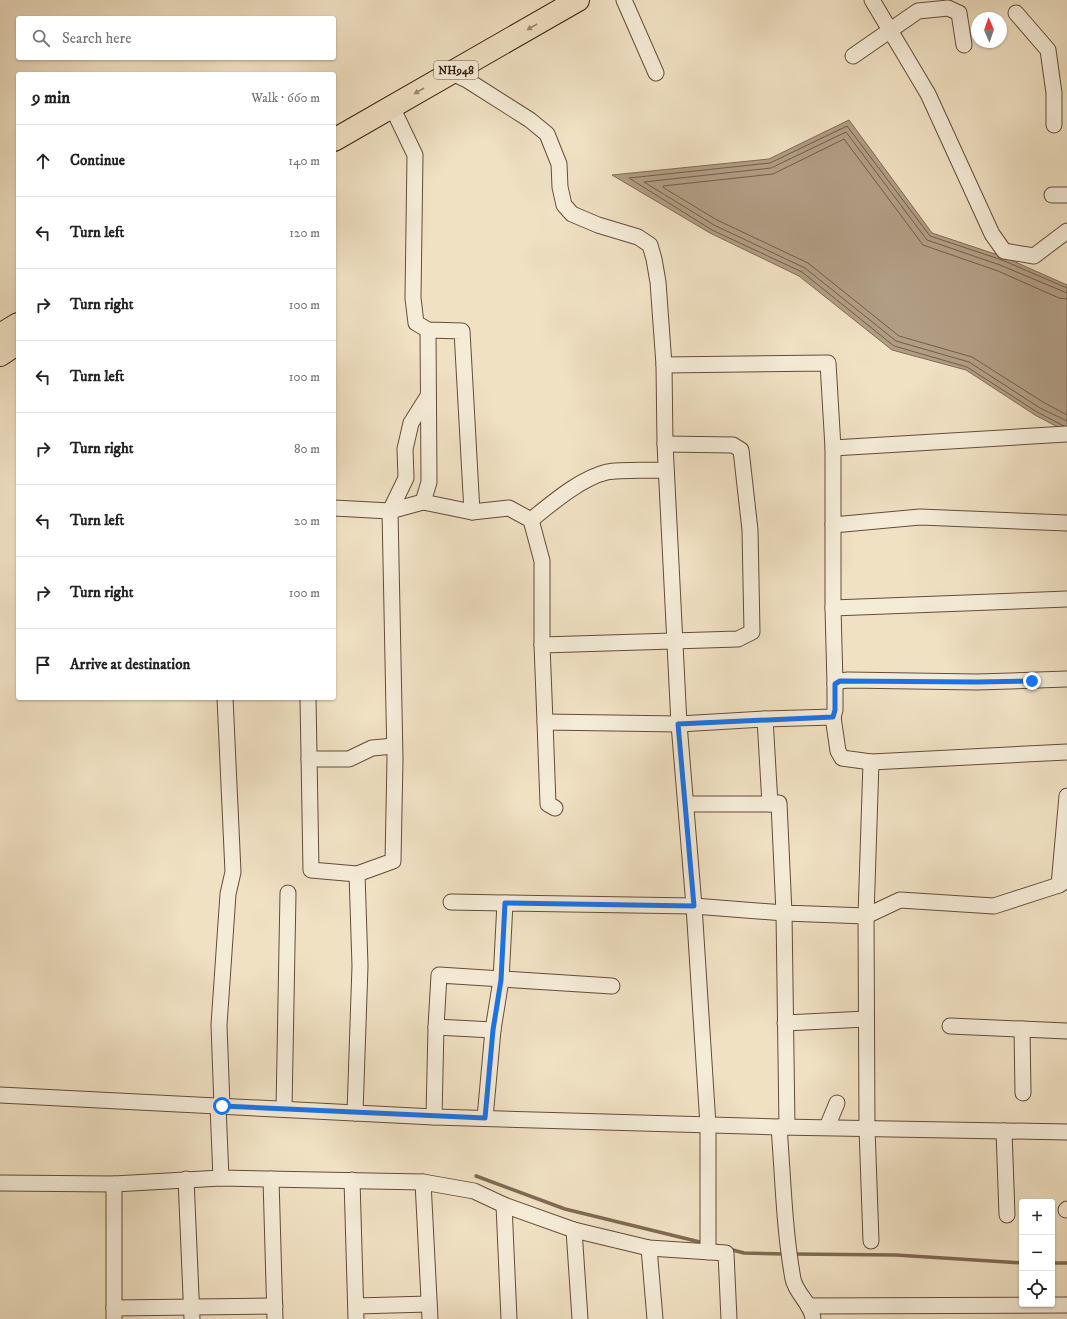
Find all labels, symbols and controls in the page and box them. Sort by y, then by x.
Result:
north arrow [971,12,1007,48]
search box [16,16,336,60]
one-way arrow [526,23,538,30]
icon: search [30,27,52,49]
text: Search here [62,29,131,48]
road number: NH948 [434,61,478,79]
text: 9 min [32,87,70,109]
one-way arrow [413,88,425,95]
text: Walk · 660 m [251,90,320,106]
icon: ahead [32,150,54,172]
text: Continue [70,151,125,170]
text: 140 m [288,153,320,169]
icon: left [32,222,54,244]
text: Turn left [70,223,124,242]
text: 120 m [289,225,320,241]
icon: right [32,294,54,316]
text: Turn right [70,295,133,314]
text: 100 m [289,297,320,313]
icon: left [32,366,54,388]
text: Turn left [70,367,124,386]
text: 100 m [289,369,320,385]
icon: right [32,438,54,460]
text: Turn right [70,439,133,458]
text: 80 m [294,441,320,457]
icon: left [32,510,54,532]
text: Turn left [70,511,124,530]
text: 20 m [294,513,320,529]
icon: right [32,582,54,604]
text: Turn right [70,583,133,602]
text: 100 m [289,585,320,601]
icon: arrive [32,654,54,676]
text: Arrive at destination [70,655,190,674]
route end [1023,672,1041,690]
route start [213,1097,231,1115]
map controls [1019,1199,1055,1307]
button: + [1019,1199,1055,1235]
button: − [1019,1235,1055,1271]
button: locate [1019,1271,1055,1307]

